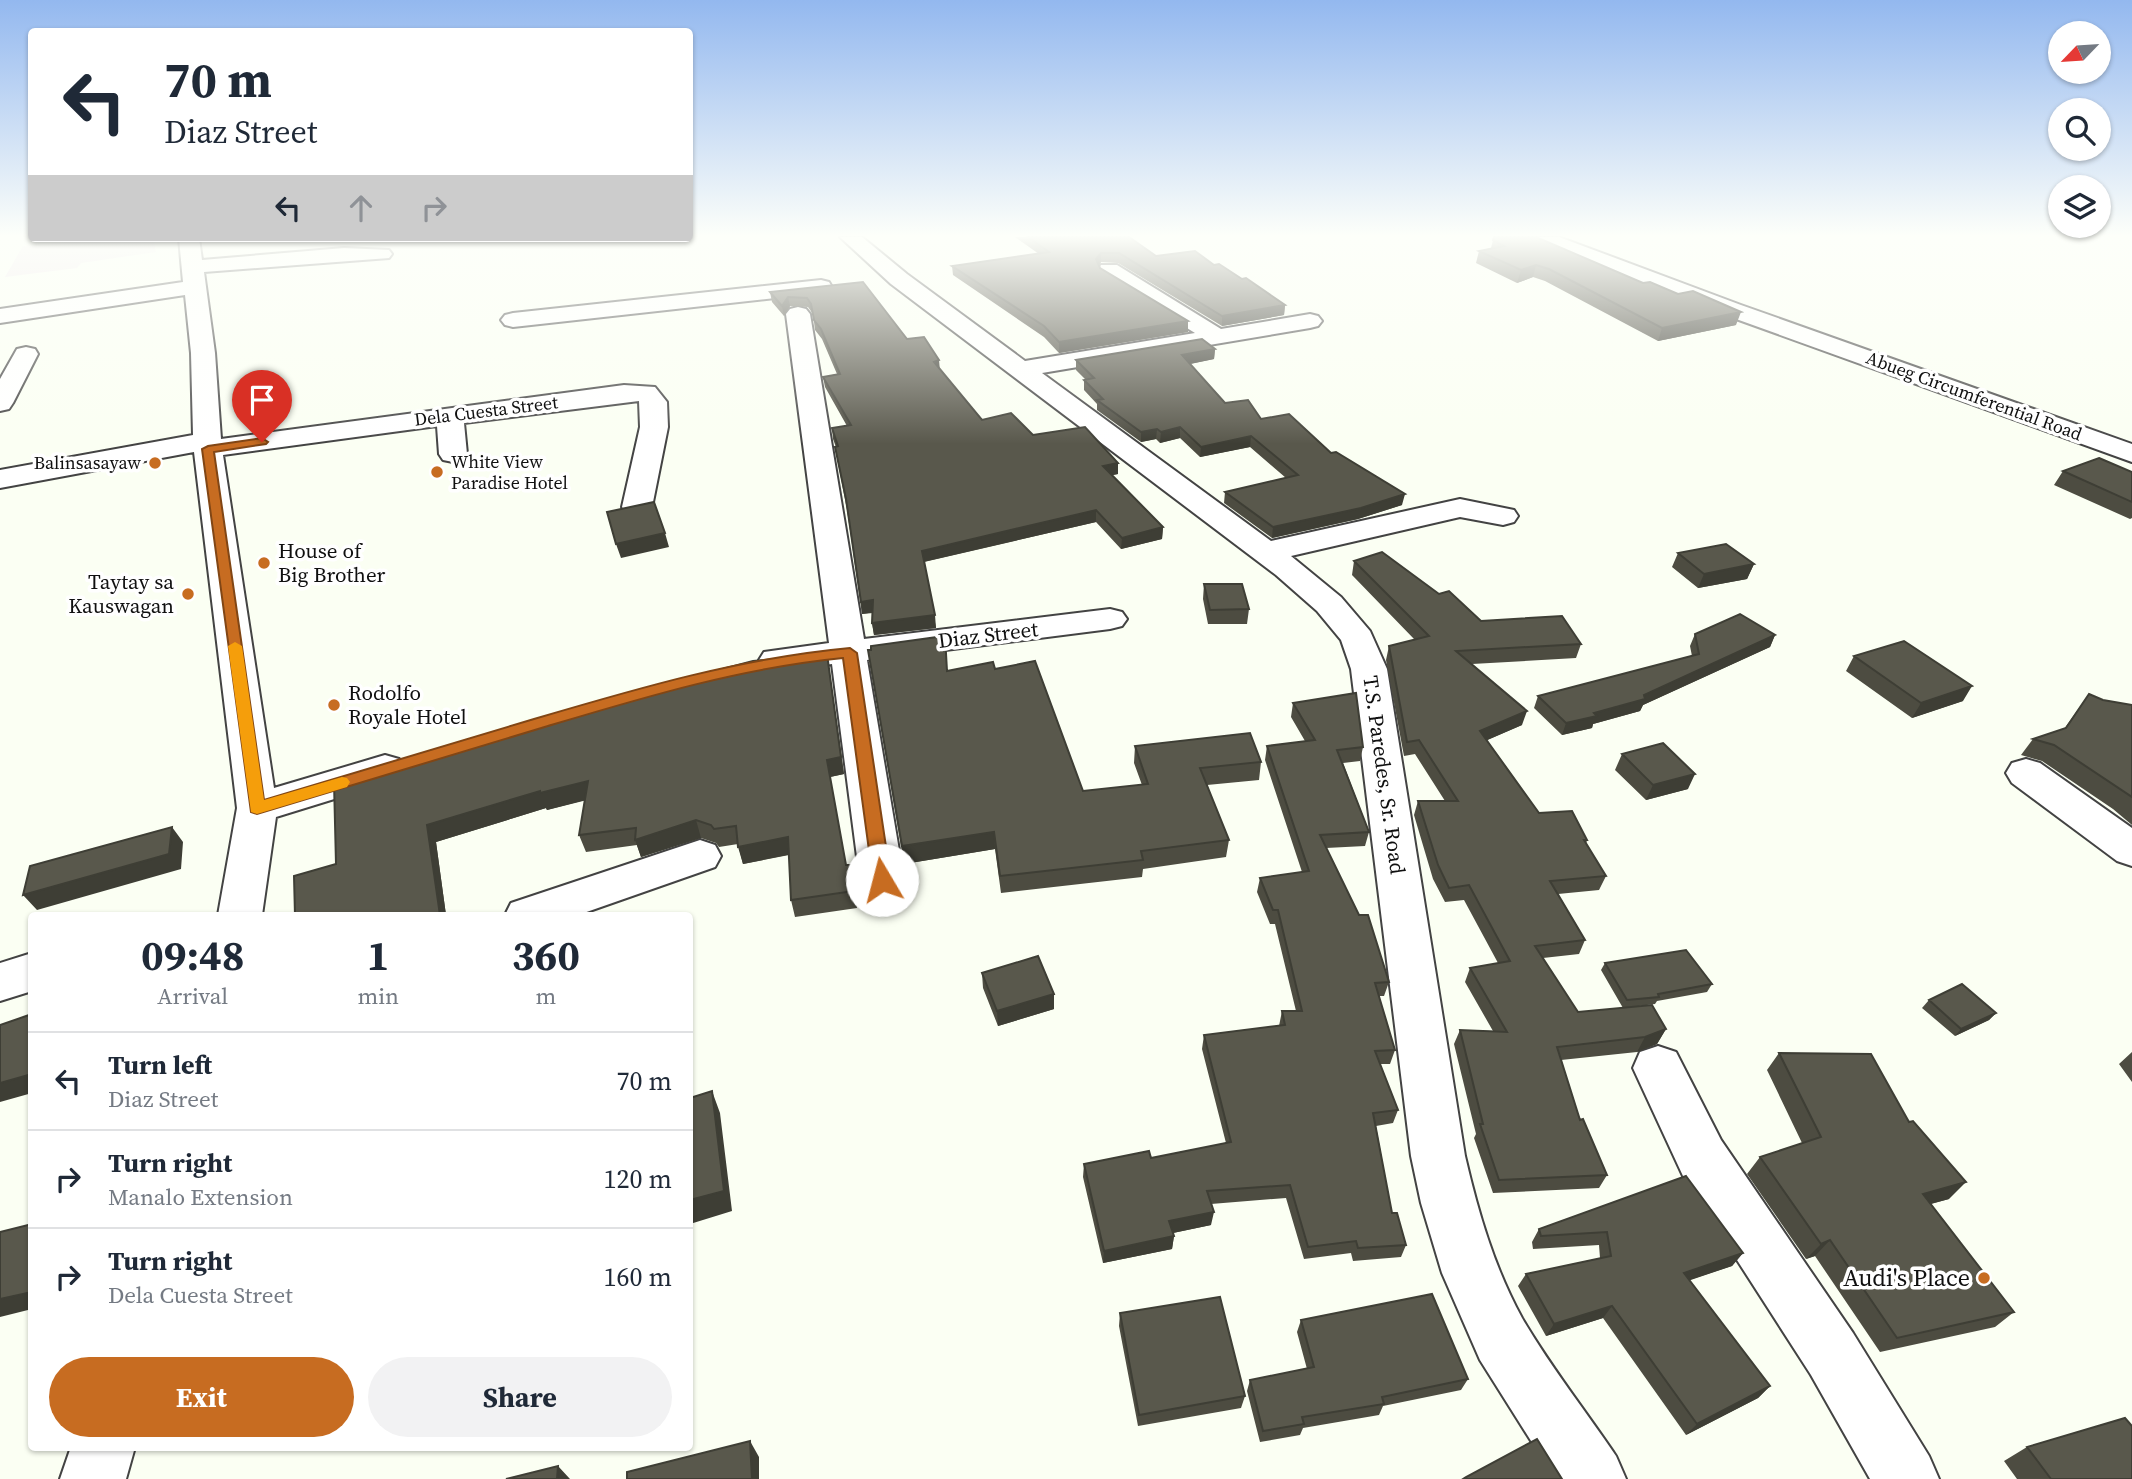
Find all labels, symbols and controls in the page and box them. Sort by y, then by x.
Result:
north arrow [2048,21,2110,84]
map controls [2048,21,2111,238]
text: 70 m [164,46,272,113]
icon: left [49,56,140,147]
button: search [2048,98,2111,161]
text: Diaz Street [164,110,317,154]
button: layers [2048,175,2111,238]
icon: left [269,189,307,227]
icon: ahead [342,189,380,227]
icon: right [415,189,453,227]
street label: Abueg Circumferential Road [1863,345,2086,446]
pin [232,370,292,442]
icon: arrive [243,381,281,419]
street label: Dela Cuesta Street [413,389,559,432]
place label: White View Paradise Hotel [451,449,568,495]
place label: Balinsasayaw [34,450,141,475]
marker: Balinsasayaw [147,455,163,471]
marker: White View Paradise Hotel [429,464,445,480]
place label: House of Big Brother [278,536,386,589]
marker: House of Big Brother [256,555,272,571]
place label: Taytay sa Kauswagan [68,567,174,620]
marker: Taytay sa Kauswagan [180,586,196,602]
street label: Diaz Street [936,614,1040,655]
street label: T.S. Paredes, Sr. Road [1356,674,1413,876]
place label: Rodolfo Royale Hotel [348,678,467,731]
marker: Rodolfo Royale Hotel [326,697,342,713]
position arrow [845,843,919,917]
text: 09:48 [141,926,245,984]
text: 1 [367,926,390,984]
text: 360 [512,926,580,984]
text: Arrival [157,980,228,1012]
text: min [357,980,399,1012]
text: m [536,980,556,1012]
text: Turn left [108,1047,212,1083]
icon: left [49,1062,87,1100]
text: 70 m [617,1063,672,1099]
text: Diaz Street [108,1083,218,1115]
text: Turn right [108,1145,232,1181]
icon: right [49,1160,87,1198]
text: 120 m [604,1161,672,1197]
text: Manalo Extension [108,1181,293,1213]
text: Turn right [108,1243,232,1279]
icon: right [49,1258,87,1296]
text: 160 m [604,1259,672,1295]
place label: Audi's Place [1843,1261,1970,1294]
marker: Audi's Place [1976,1270,1992,1286]
text: Dela Cuesta Street [108,1279,293,1311]
button: Exit [49,1357,354,1437]
button: Share [368,1357,672,1437]

